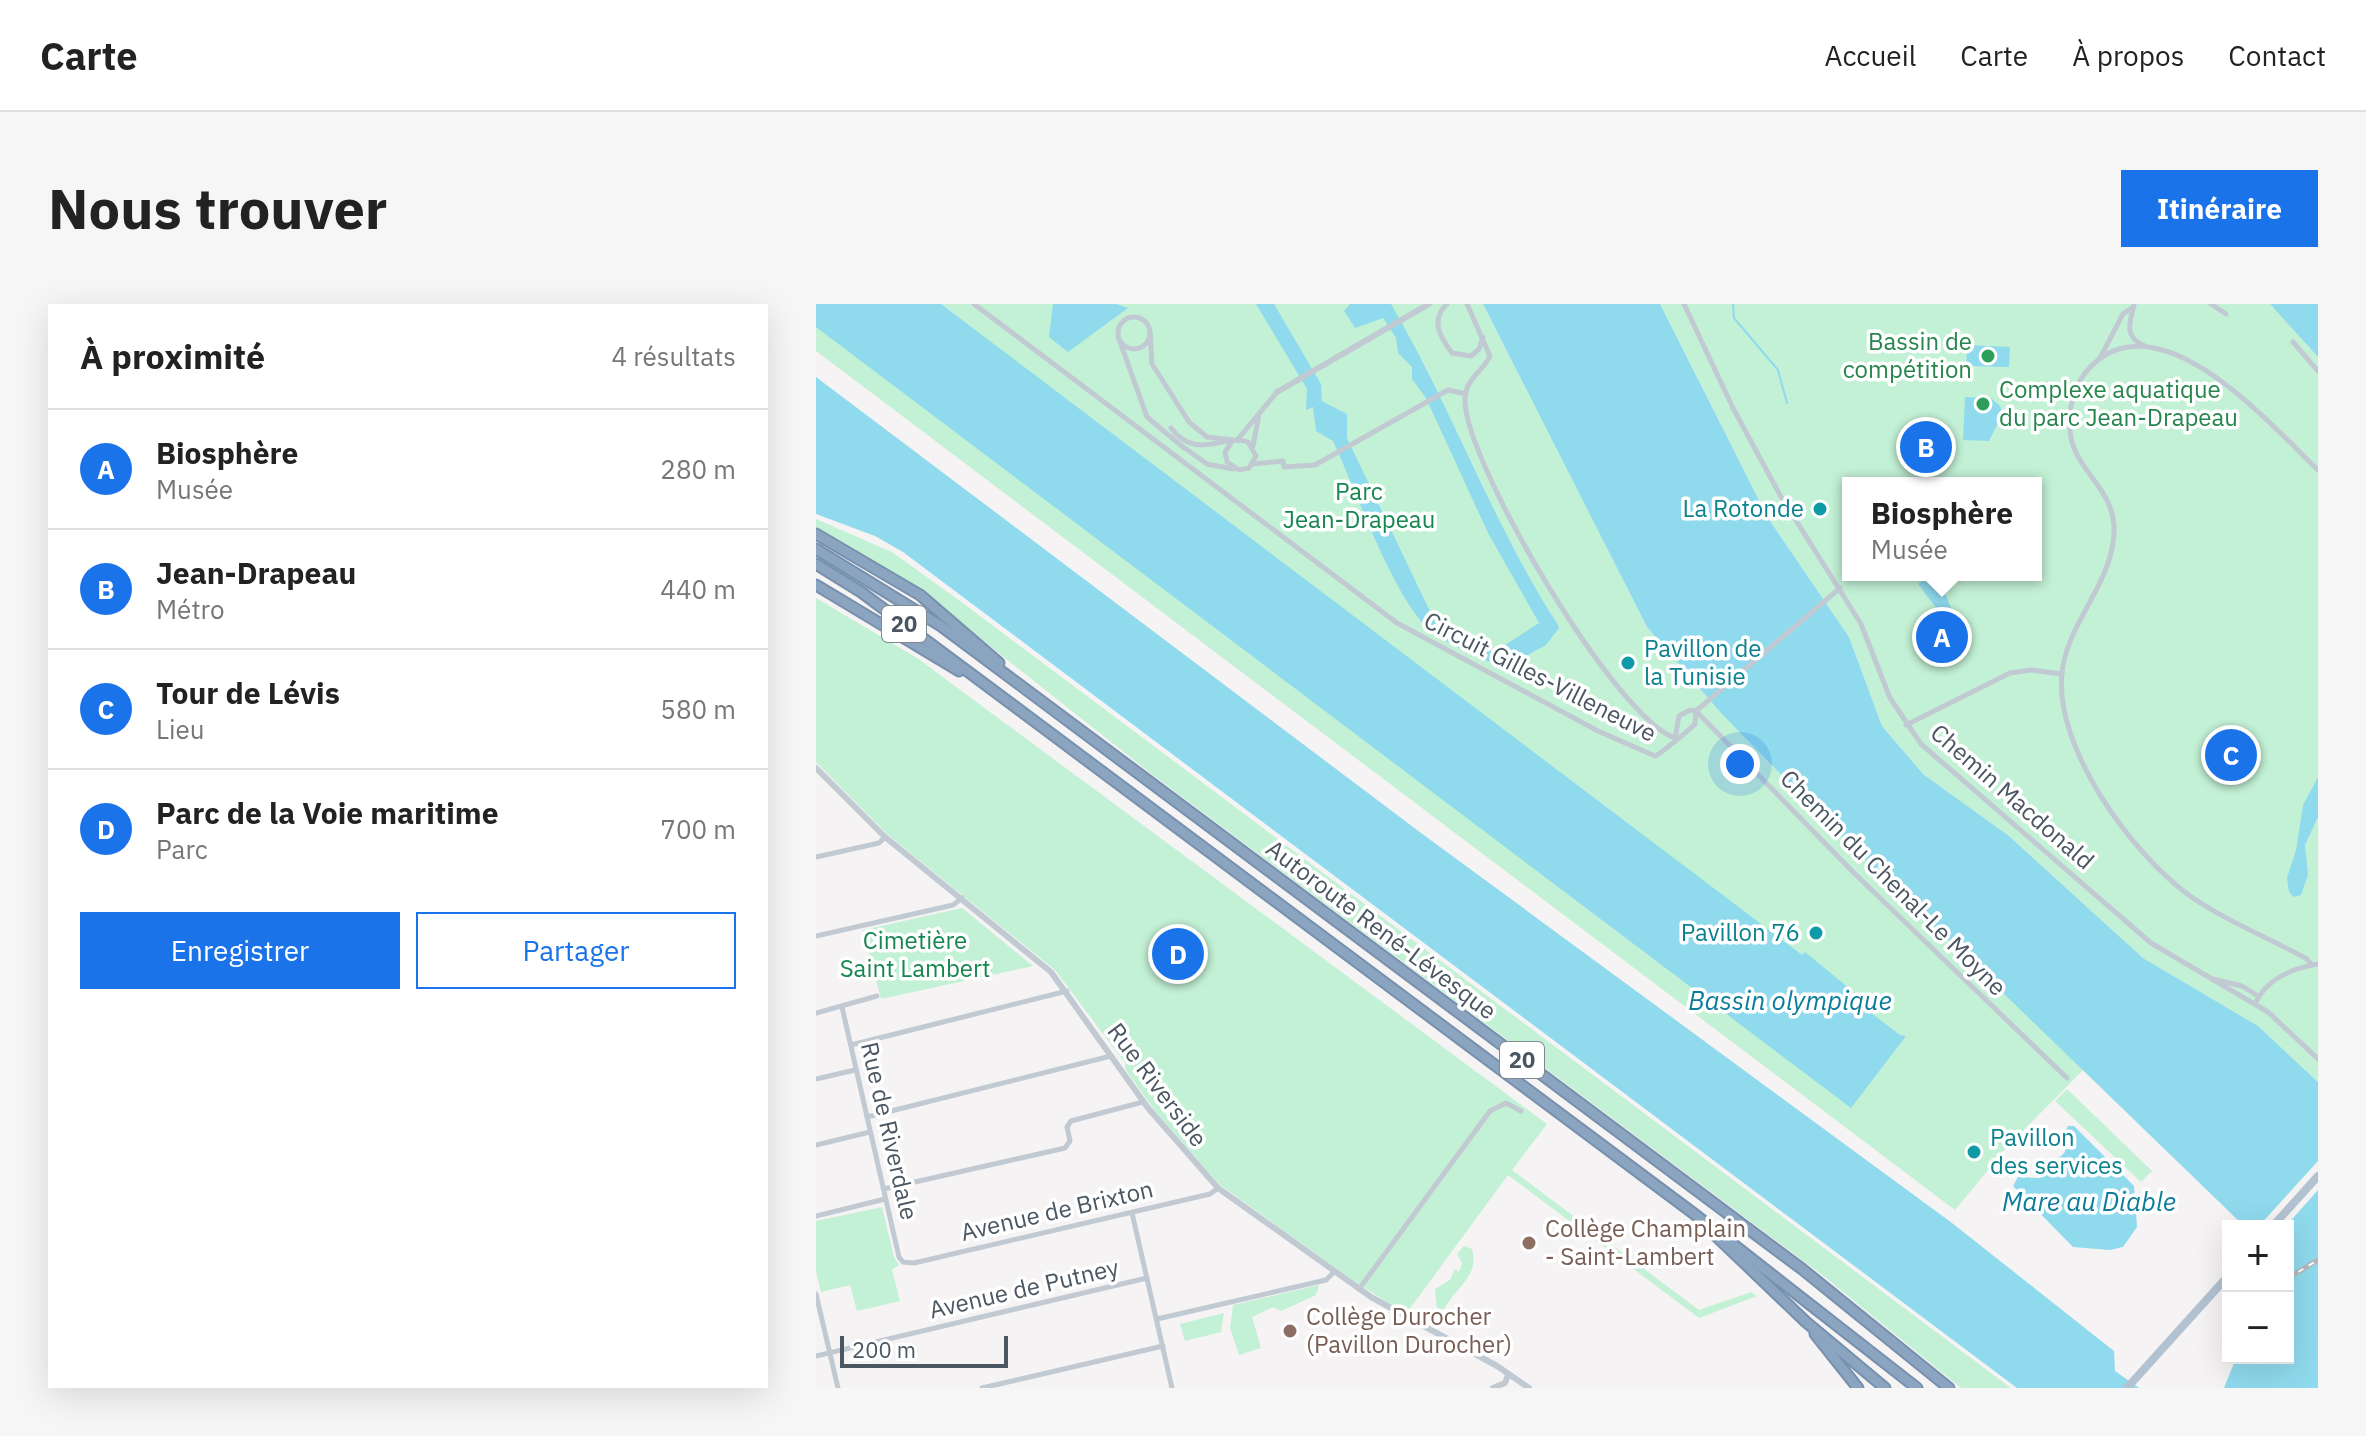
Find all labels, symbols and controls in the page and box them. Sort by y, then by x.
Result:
text: Carte [40,31,138,80]
text: Accueil [1824,37,1916,74]
text: Carte [1960,37,2028,74]
text: À propos [2072,37,2184,74]
text: Contact [2228,37,2326,74]
button: Itinéraire [2121,170,2318,247]
text: Nous trouver [48,172,387,244]
place label: Bassin de compétition [1843,325,1972,385]
text: À proximité [80,334,265,378]
text: 4 résultats [611,339,736,373]
marker: Bassin de compétition [1979,347,1997,365]
place label: Complexe aquatique du parc Jean-Drapeau [1999,373,2238,433]
marker: Complexe aquatique du parc Jean-Drapeau [1974,395,1992,413]
pin: B [1900,417,1952,477]
text: Biosphère [156,433,298,472]
text: A [97,452,115,486]
text: 280 m [660,452,736,486]
text: Musée [156,472,233,506]
park label: Parc Jean-Drapeau [1283,475,1435,535]
popup [1842,477,2042,581]
place label: La Rotonde [1683,492,1804,524]
text: Biosphère [1871,493,2013,532]
marker: La Rotonde [1811,500,1829,518]
text: Musée [1871,532,1948,566]
text: Jean-Drapeau [156,553,356,592]
text: B [97,572,115,606]
text: 440 m [660,572,736,606]
text: Métro [156,592,224,626]
street label: Circuit Gilles-Villeneuve [1419,604,1662,749]
road number: 20 [882,606,926,642]
pin: A [1916,607,1968,667]
place label: Pavillon de la Tunisie [1644,632,1762,692]
marker: Pavillon de la Tunisie [1619,654,1637,672]
text: Tour de Lévis [156,673,340,712]
text: C [98,692,114,726]
text: 580 m [660,692,736,726]
text: Lieu [156,712,205,746]
street label: Chemin Macdonald [1924,716,2101,876]
pin: C [2205,725,2257,785]
your location [1720,744,1760,784]
street label: Chemin du Chenal-Le Moyne [1774,762,2014,1002]
text: Parc de la Voie maritime [156,793,499,832]
text: D [97,812,115,846]
text: 700 m [660,812,736,846]
text: Parc [156,832,208,866]
street label: Autoroute René-Lévesque [1260,832,1503,1026]
button: Enregistrer [80,912,400,989]
button: Partager [416,912,736,989]
place label: Pavillon 76 [1681,916,1800,948]
park label: Cimetière Saint Lambert [840,924,990,984]
pin: D [1152,924,1204,984]
marker: Pavillon 76 [1807,924,1825,942]
water label: Bassin olympique [1688,983,1892,1017]
street label: Rue Riverside [1101,1016,1215,1153]
street label: Rue de Riverdale [854,1039,926,1223]
road number: 20 [1500,1042,1544,1078]
place label: Pavillon des services [1990,1121,2123,1181]
marker: Pavillon des services [1965,1143,1983,1161]
street label: Avenue de Brixton [957,1172,1156,1248]
water label: Mare au Diable [2002,1184,2176,1218]
place label: Collège Champlain - Saint-Lambert [1545,1212,1746,1272]
map controls [2222,1220,2294,1364]
button: + [2222,1220,2294,1292]
marker: Collège Champlain - Saint-Lambert [1520,1234,1538,1252]
street label: Avenue de Putney [926,1251,1122,1325]
button: − [2222,1292,2294,1364]
place label: Collège Durocher (Pavillon Durocher) [1306,1300,1512,1360]
marker: Collège Durocher (Pavillon Durocher) [1281,1322,1299,1340]
scale bar [840,1332,1008,1368]
text: 200 m [852,1335,916,1364]

